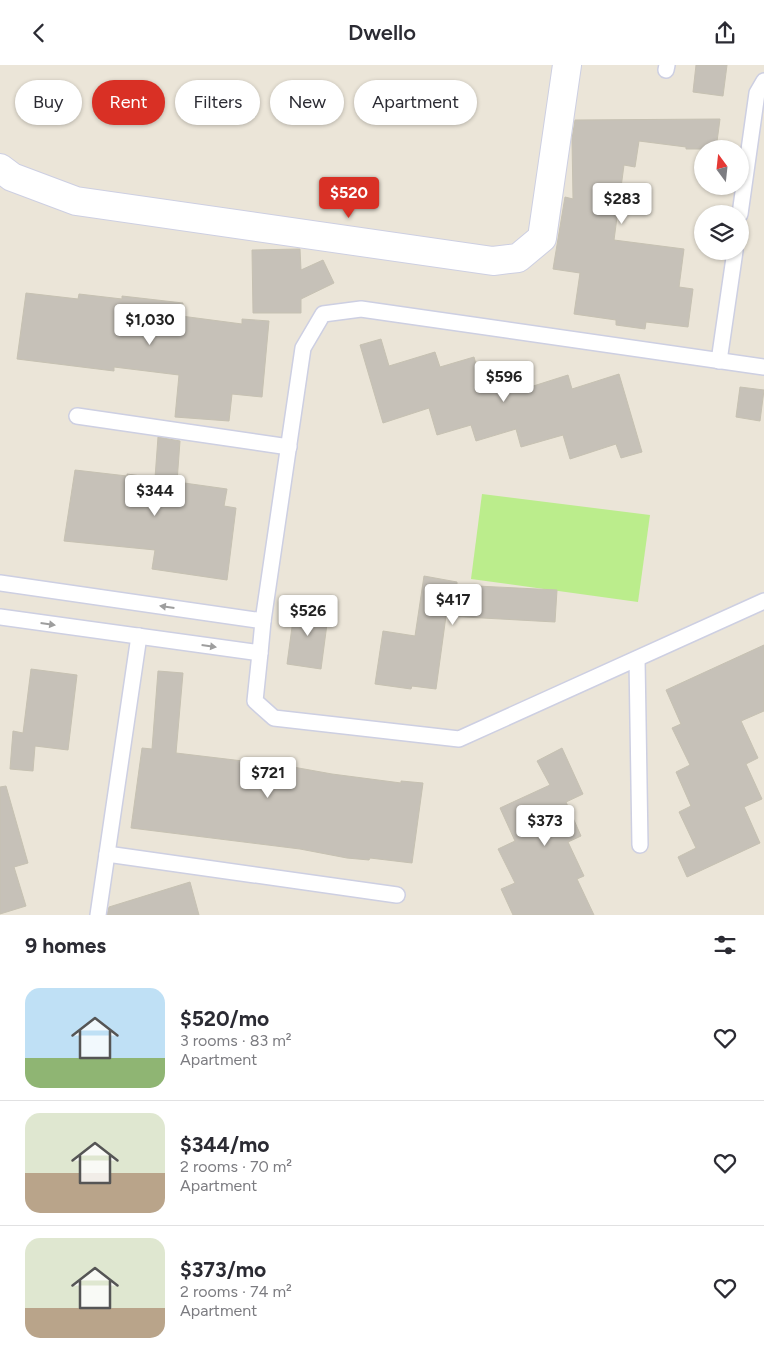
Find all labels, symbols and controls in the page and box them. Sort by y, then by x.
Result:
icon: back [25,19,53,47]
text: Dwello [348,19,416,46]
icon: share [711,19,739,47]
chip: Buy [15,80,82,125]
chip: Rent [92,80,165,125]
chip: Filters [175,80,260,125]
chip: New [270,80,344,125]
chip: Apartment [354,80,477,125]
north arrow [694,140,749,195]
map controls [694,140,749,260]
pin: $520 [319,177,379,219]
text: $520 [330,183,368,202]
pin: $283 [592,183,652,225]
text: $283 [604,189,640,208]
button: layers [694,205,749,260]
pin: $1,030 [109,303,191,346]
text: $1,030 [125,310,175,329]
pin: $596 [474,361,534,403]
text: $596 [486,367,522,386]
pin: $344 [125,475,185,517]
text: $344 [136,481,174,500]
pin: $417 [423,583,483,626]
text: $417 [436,590,470,609]
pin: $526 [278,595,338,637]
text: $526 [290,601,326,620]
one-way arrow [159,603,175,611]
one-way arrow [41,620,57,628]
one-way arrow [202,642,218,650]
pin: $721 [238,757,298,799]
text: $721 [251,763,285,782]
pin: $373 [515,805,575,847]
text: $373 [527,811,563,830]
icon: filters [711,931,739,959]
text: 9 homes [25,933,106,958]
text: $520/mo [180,1006,269,1031]
icon: home [65,1008,125,1068]
icon: heart [711,1024,739,1052]
text: 3 rooms · 83 m² [180,1031,292,1050]
text: Apartment [180,1050,257,1069]
text: $344/mo [180,1132,269,1157]
icon: home [65,1133,125,1193]
icon: heart [711,1149,739,1177]
text: 2 rooms · 70 m² [180,1157,292,1176]
text: Apartment [180,1176,257,1195]
text: $373/mo [180,1257,266,1282]
icon: home [65,1258,125,1318]
icon: heart [711,1274,739,1302]
text: 2 rooms · 74 m² [180,1282,292,1301]
text: Apartment [180,1301,257,1320]

